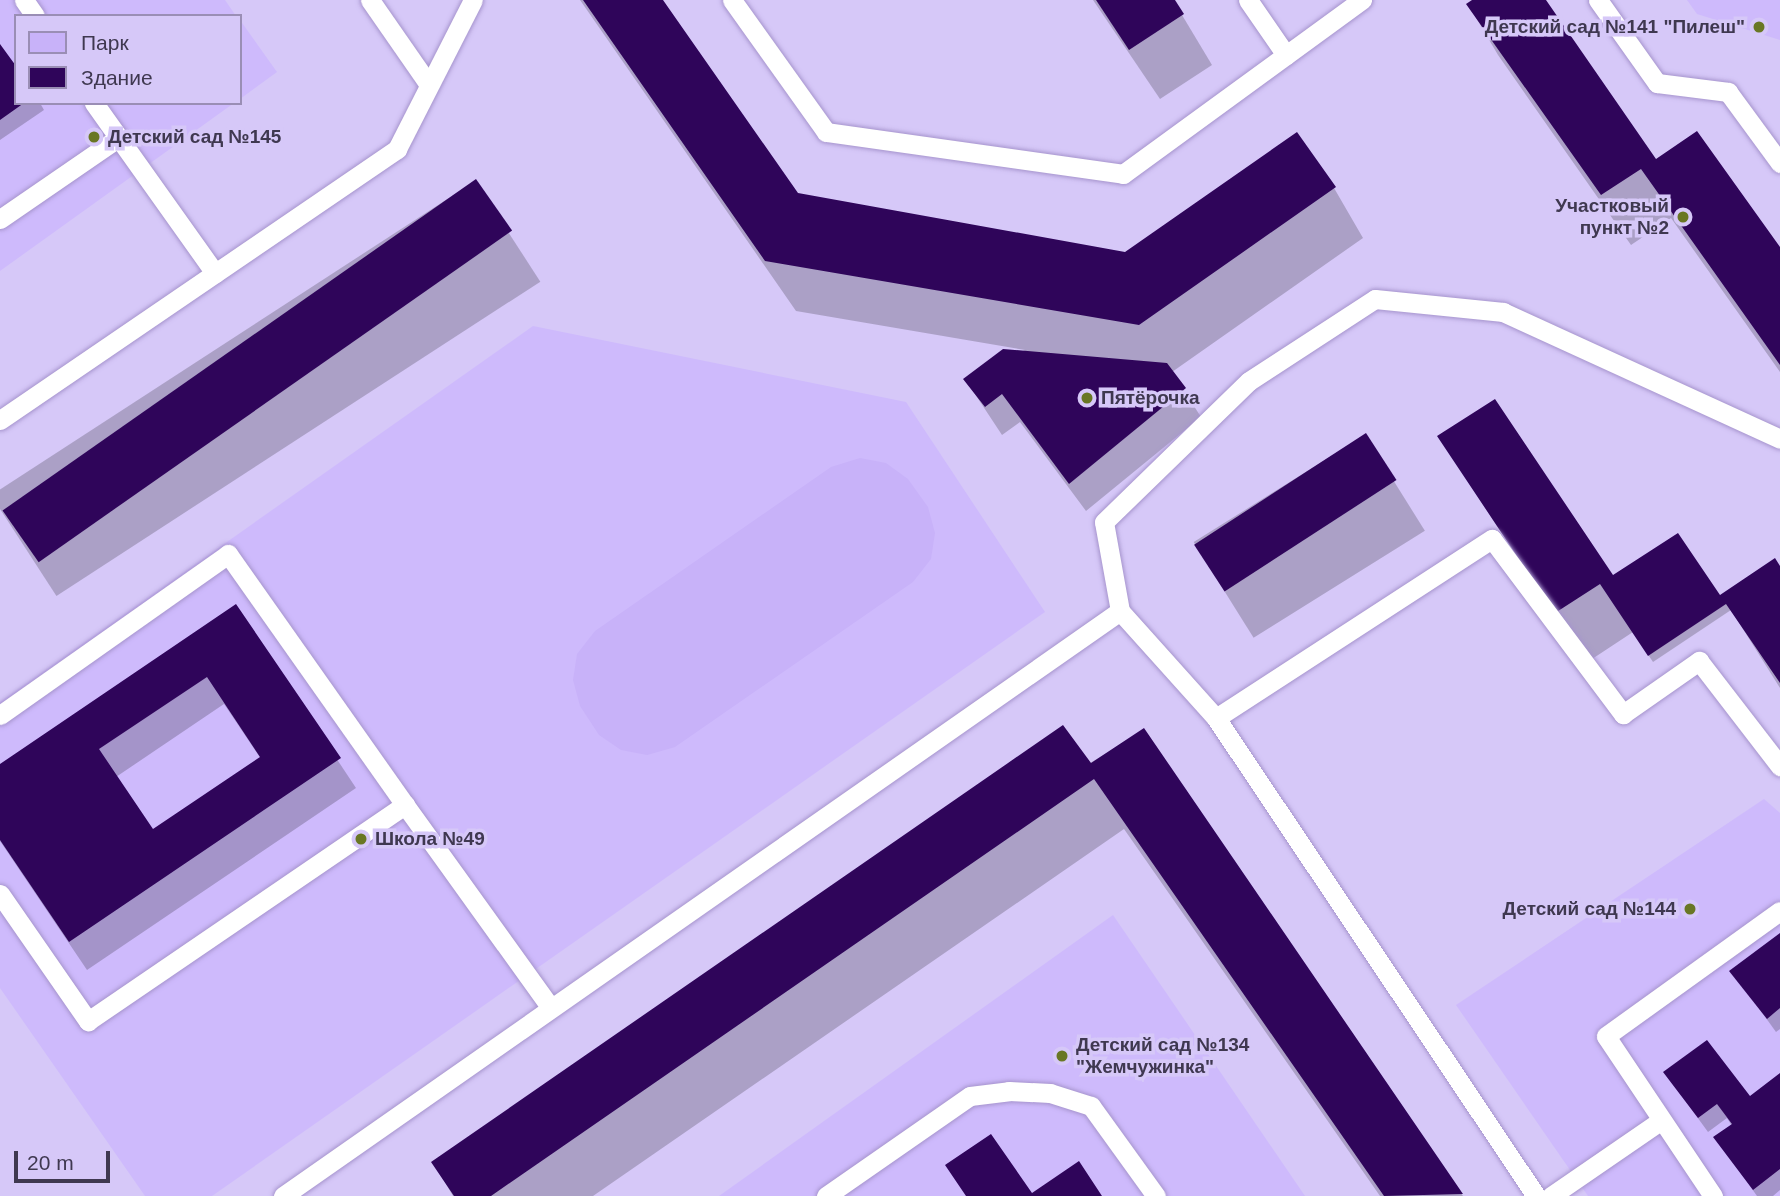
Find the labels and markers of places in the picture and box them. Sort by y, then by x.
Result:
place label: Детский сад №141 "Пилеш" [1485,16,1745,38]
marker: Детский сад №141 "Пилеш" [1751,19,1767,35]
place label: Детский сад №145 [108,126,281,148]
marker: Детский сад №145 [86,129,102,145]
place label: Участковый пункт №2 [1555,195,1669,239]
marker: Участковый пункт №2 [1675,209,1691,225]
place label: Пятёрочка [1101,387,1199,409]
marker: Пятёрочка [1079,390,1095,406]
place label: Школа №49 [375,828,485,850]
marker: Школа №49 [353,831,369,847]
place label: Детский сад №144 [1503,898,1676,920]
marker: Детский сад №144 [1682,901,1698,917]
place label: Детский сад №134 "Жемчужинка" [1076,1034,1249,1078]
marker: Детский сад №134 "Жемчужинка" [1054,1048,1070,1064]

